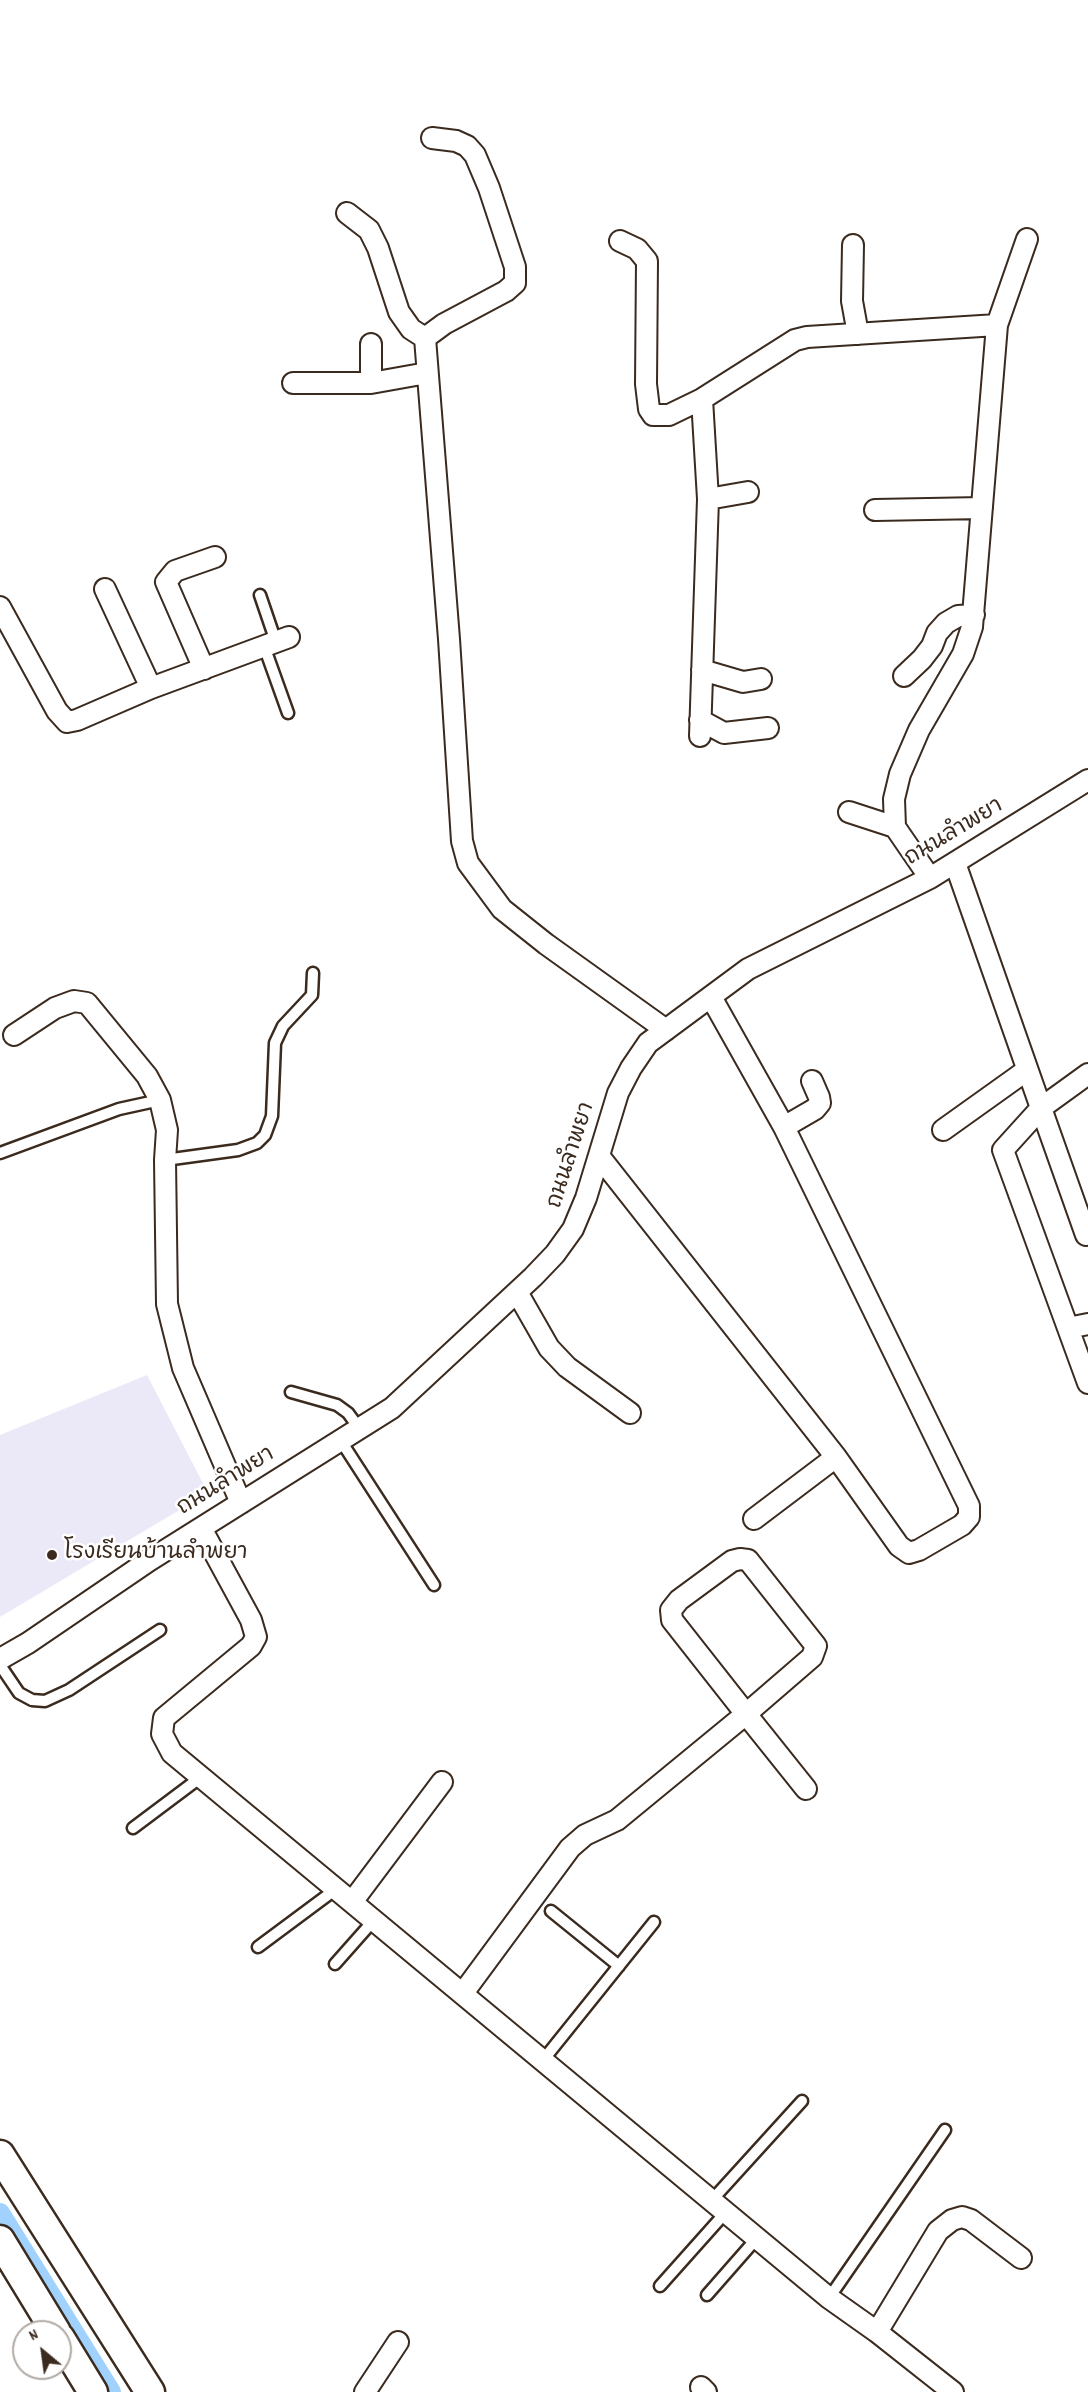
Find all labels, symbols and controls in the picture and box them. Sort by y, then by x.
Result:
street label: ถนนลำพยา [901,794,1009,874]
street label: ถนนลำพยา [544,1100,602,1212]
street label: ถนนลำพยา [174,1443,280,1523]
place label: โรงเรียนบ้านลำพยา [64,1542,248,1568]
marker: โรงเรียนบ้านลำพยา [45,1548,59,1562]
north arrow [12,2320,72,2380]
text: N [25,2324,43,2348]

